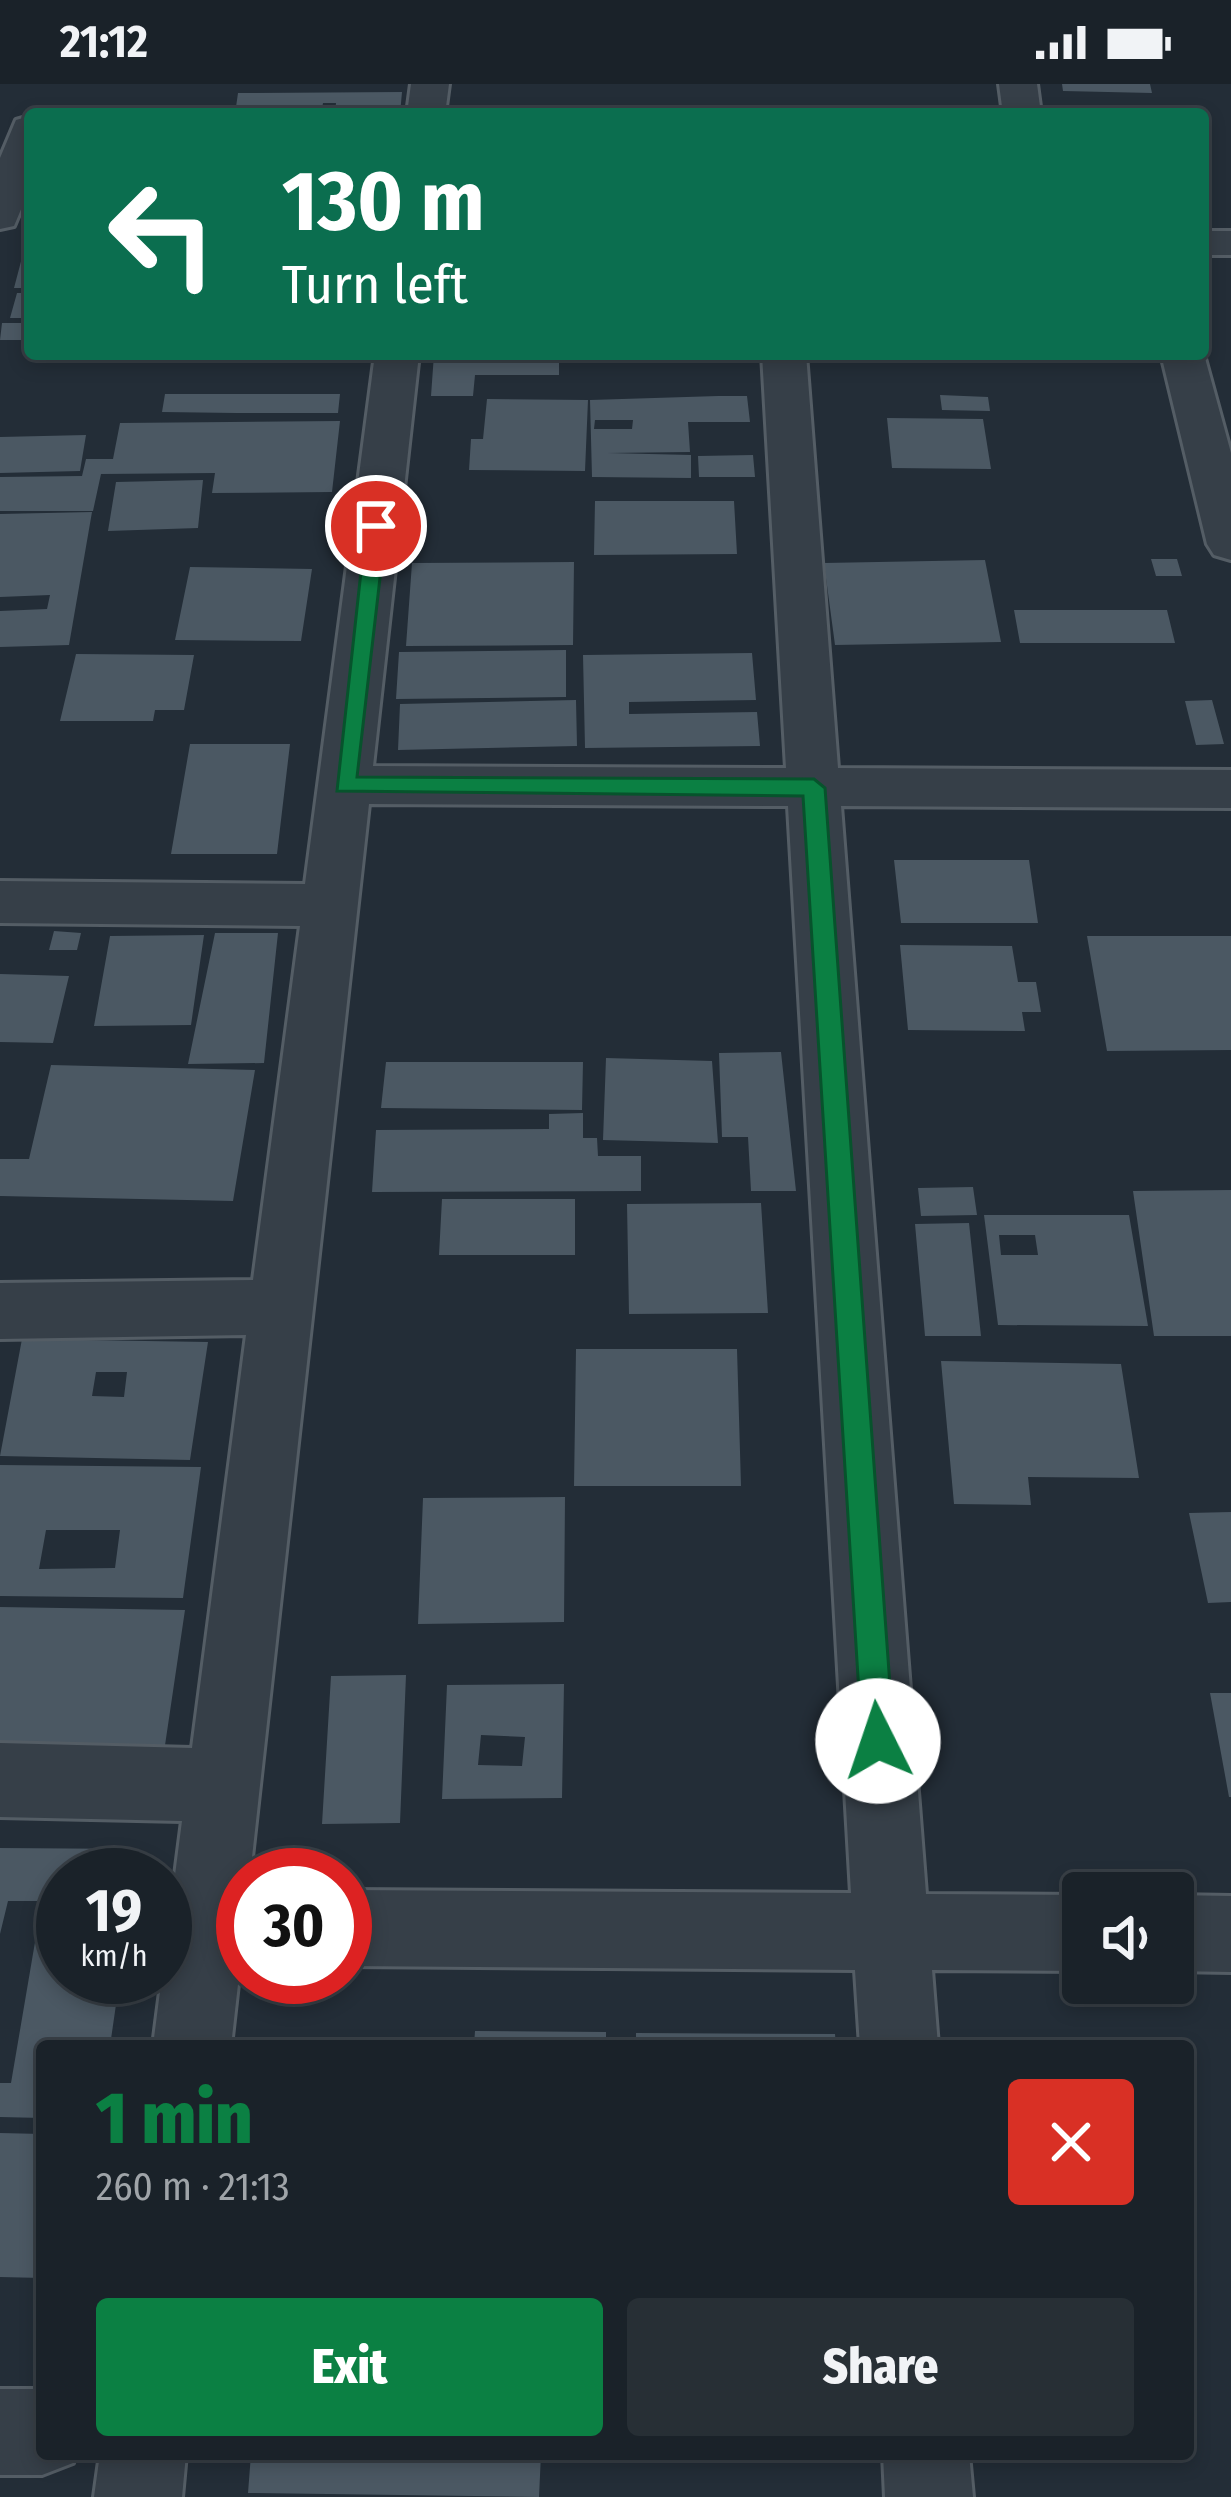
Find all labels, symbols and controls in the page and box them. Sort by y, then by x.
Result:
text: 21:12 [60,15,148,69]
text: 130 m [282,151,485,252]
icon: left [84,156,240,312]
text: Turn left [282,253,468,317]
pin [325,475,427,577]
icon: arrive [343,493,409,559]
position arrow [815,1678,941,1804]
speed limit sign: 30 [216,1848,372,2004]
map controls [1062,1872,1194,2004]
button: sound [1062,1872,1194,2004]
text: 19 [86,1875,142,1947]
text: km/h [81,1938,147,1974]
text: 1 min [96,2076,253,2162]
button: close [1008,2079,1134,2205]
text: 260 m · 21:13 [96,2164,290,2210]
button: Exit [96,2298,603,2436]
button: Share [627,2298,1134,2436]

